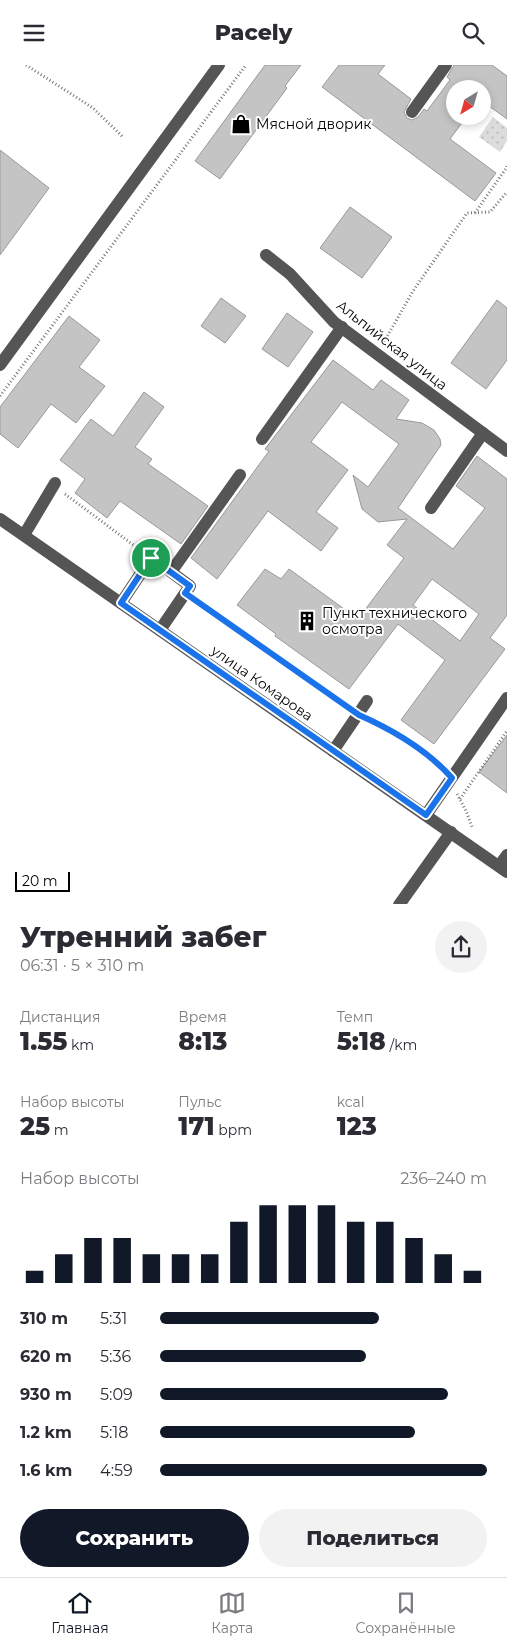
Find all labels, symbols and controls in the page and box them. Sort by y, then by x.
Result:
icon: menu [20,19,48,47]
text: Pacely [215,19,292,46]
icon: search [459,19,487,47]
north arrow [446,80,491,125]
map controls [446,80,491,125]
shop icon: Мясной дворик [230,113,252,135]
place label: Мясной дворик [256,115,371,133]
street label: Альпийская улица [333,296,451,394]
pin [130,537,172,579]
icon: arrive [137,544,165,572]
place label: Пункт технического осмотра [322,604,467,638]
building icon: Пункт технического осмотра [296,610,318,632]
street label: улица Комарова [207,641,316,725]
scale bar [15,869,70,893]
text: 20 m [22,872,58,890]
text: Утренний забег [20,920,266,954]
button: share [435,921,487,973]
text: 06:31 · 5 × 310 m [20,956,144,975]
text: Дистанция [20,1008,100,1026]
text: Время [178,1008,227,1026]
text: Темп [337,1008,373,1026]
text: 1.55 [20,1026,67,1056]
text: 8:13 [178,1026,227,1056]
text: 5:18 [337,1026,386,1056]
text: km [67,1036,94,1054]
text: /km [386,1036,417,1054]
text: Набор высоты [20,1093,125,1111]
text: Пульс [178,1093,222,1111]
text: kcal [337,1093,365,1111]
text: 25 [20,1111,50,1141]
text: 171 [178,1111,215,1141]
text: 123 [337,1111,377,1141]
text: m [50,1121,69,1139]
text: bpm [215,1121,252,1139]
text: Набор высоты [20,1169,140,1188]
text: 236–240 m [400,1169,487,1188]
text: 310 m [20,1309,68,1328]
text: 5:31 [100,1309,127,1328]
text: 620 m [20,1347,72,1366]
text: 5:36 [100,1347,131,1366]
text: 930 m [20,1385,72,1404]
text: 5:09 [100,1385,133,1404]
text: 1.2 km [20,1423,72,1442]
text: 5:18 [100,1423,128,1442]
text: 1.6 km [20,1461,72,1480]
text: 4:59 [100,1461,133,1480]
button: Сохранить [20,1509,249,1567]
button: Поделиться [259,1509,487,1567]
tab: Главная [51,1589,109,1637]
tab: Карта [211,1589,253,1637]
tab: Сохранённые [356,1589,456,1637]

